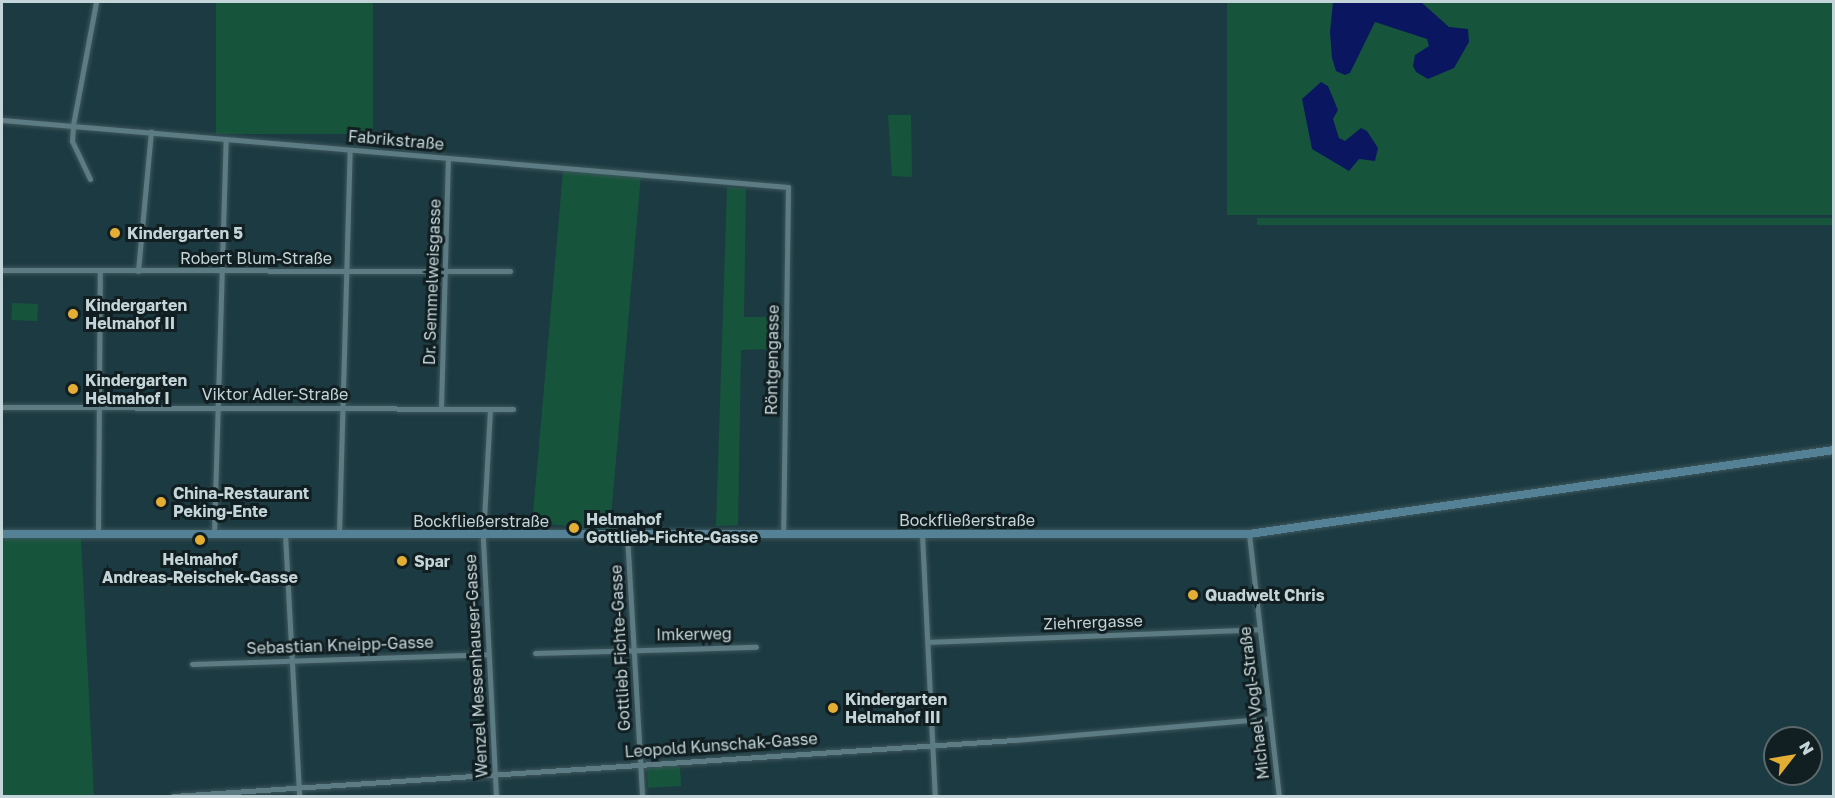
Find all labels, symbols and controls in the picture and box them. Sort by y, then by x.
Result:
street label: Fabrikstraße [347,126,445,154]
street label: Dr. Semmelweisgasse [420,199,444,365]
place label: Kindergarten 5 [127,223,243,243]
marker: Kindergarten 5 [108,226,122,240]
street label: Robert Blum-Straße [180,248,332,268]
place label: Kindergarten Helmahof II [85,295,187,333]
street label: Röntgengasse [761,305,783,415]
marker: Kindergarten Helmahof II [66,307,80,321]
place label: Kindergarten Helmahof I [85,370,187,408]
marker: Kindergarten Helmahof I [66,382,80,396]
street label: Viktor Adler-Straße [202,384,348,404]
place label: China-Restaurant Peking-Ente [173,483,309,521]
marker: China-Restaurant Peking-Ente [154,495,168,509]
place label: Helmahof Gottlieb-Fichte-Gasse [586,509,758,547]
street label: Bockfließerstraße [899,510,1035,530]
street label: Bockfließerstraße [413,511,549,531]
marker: Helmahof Gottlieb-Fichte-Gasse [567,521,581,535]
marker: Helmahof Andreas-Reischek-Gasse [193,533,207,547]
place label: Helmahof Andreas-Reischek-Gasse [102,549,298,587]
place label: Spar [414,551,450,571]
marker: Spar [395,554,409,568]
street label: Wenzel Messenhauser-Gasse [461,554,491,778]
street label: Gottlieb Fichte-Gasse [606,564,634,732]
place label: Quadwelt Chris [1205,585,1325,605]
marker: Quadwelt Chris [1186,588,1200,602]
street label: Ziehrergasse [1043,611,1143,633]
street label: Imkerweg [656,624,732,644]
street label: Michael Vogl-Straße [1235,625,1273,781]
street label: Sebastian Kneipp-Gasse [246,632,434,658]
place label: Kindergarten Helmahof III [845,689,947,727]
marker: Kindergarten Helmahof III [826,701,840,715]
north arrow [1763,726,1823,786]
street label: Leopold Kunschak-Gasse [624,729,818,761]
text: N [1795,737,1818,758]

